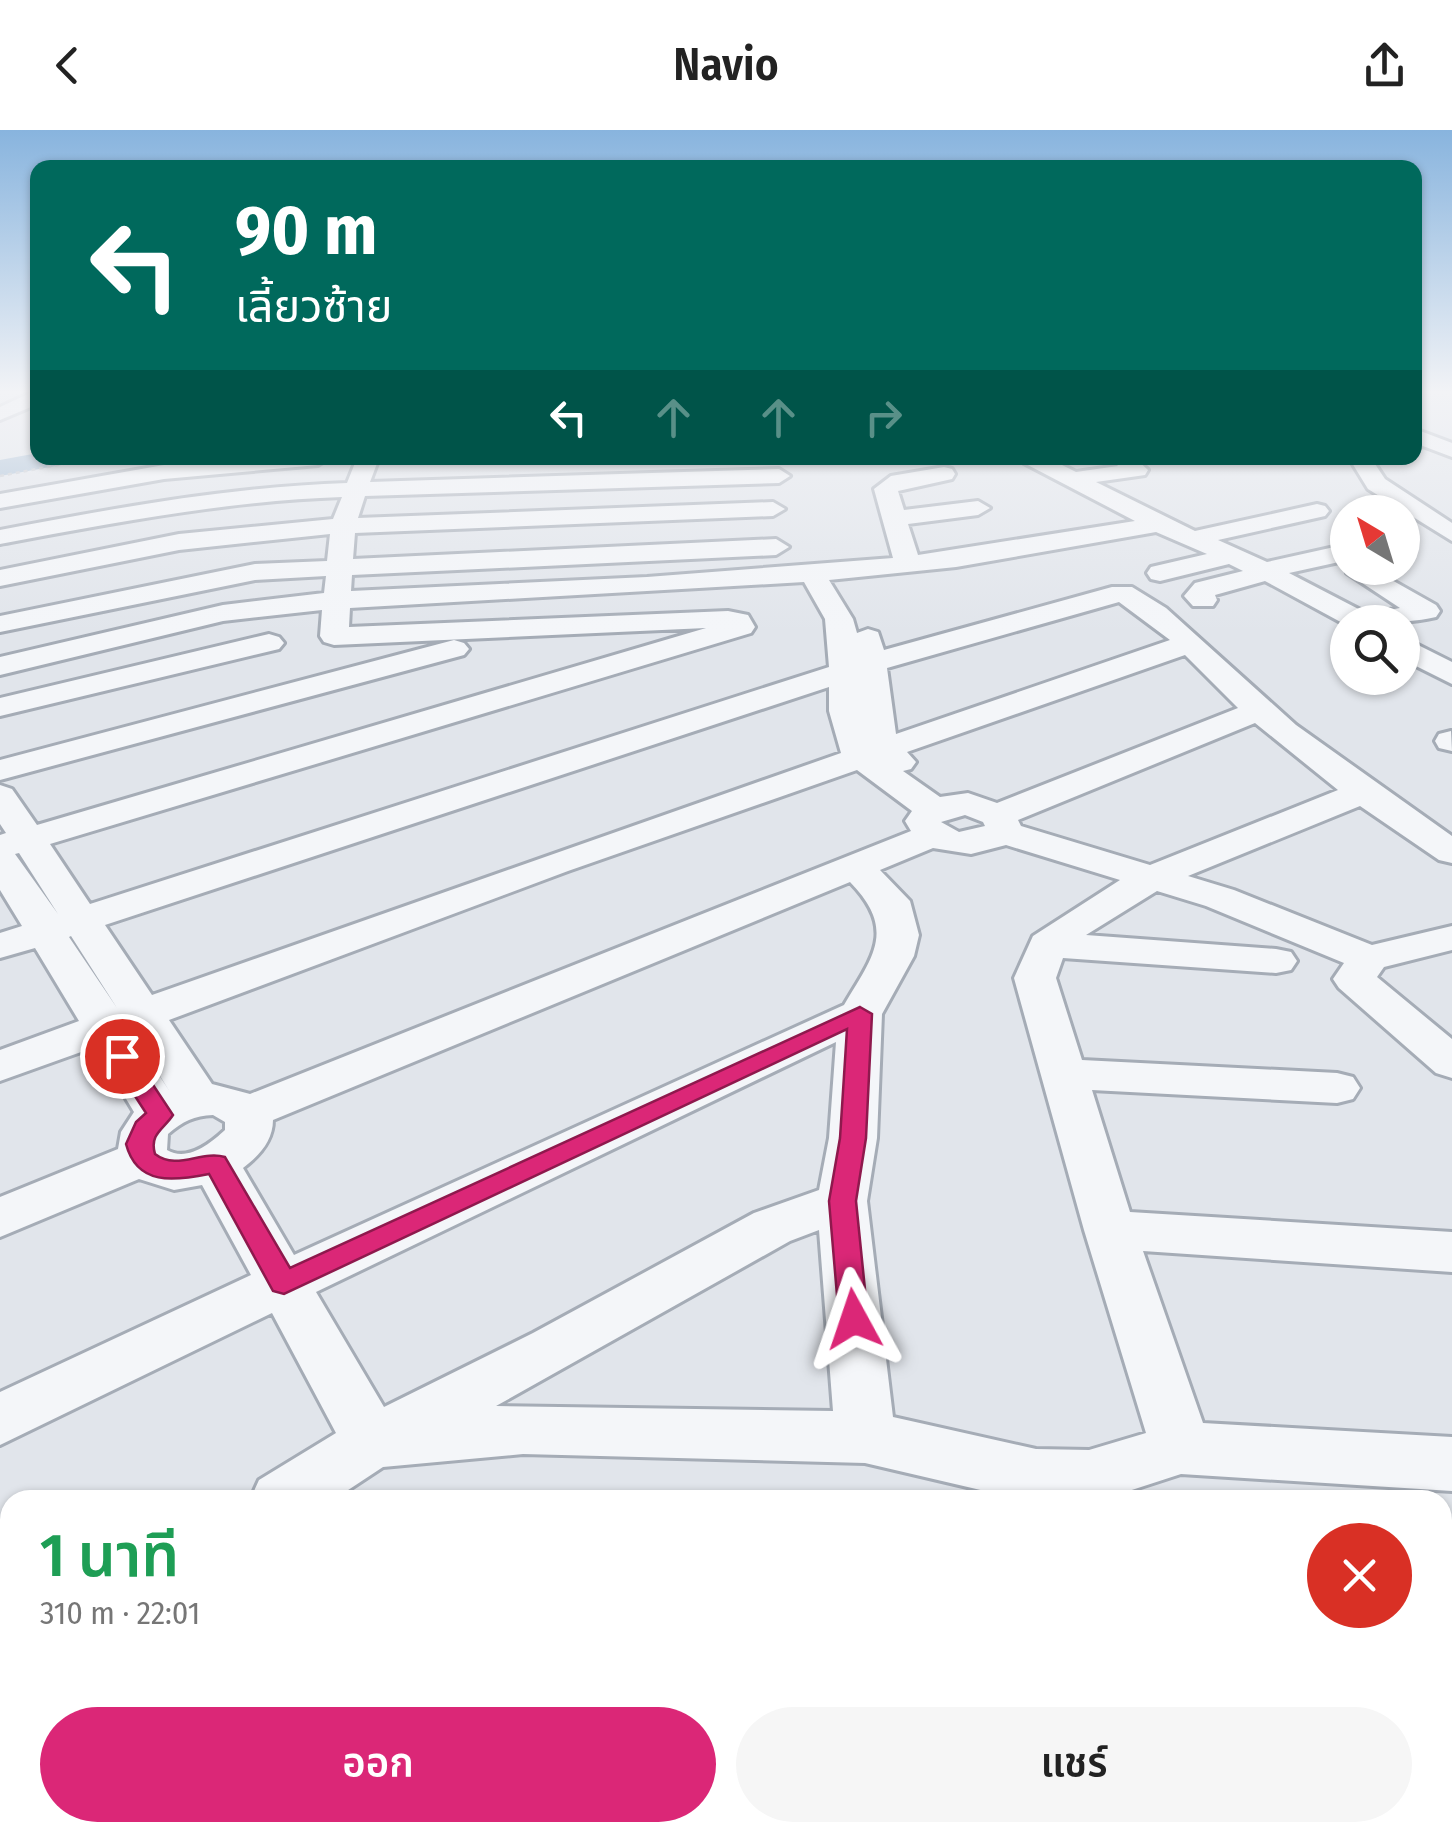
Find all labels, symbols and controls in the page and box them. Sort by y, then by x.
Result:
icon: back [40,38,95,93]
text: Navio [673,38,779,92]
icon: share [1357,38,1412,93]
text: 90 m [235,189,377,273]
icon: left [70,200,200,330]
text: เลี้ยวซ้าย [235,280,392,334]
icon: left [541,390,596,445]
icon: ahead [646,390,701,445]
icon: ahead [751,390,806,445]
icon: right [856,390,911,445]
north arrow [1330,495,1420,585]
map controls [1330,495,1420,695]
button: search [1330,605,1420,695]
pin [80,1014,165,1099]
icon: arrive [95,1029,150,1084]
position arrow [802,1267,906,1371]
text: 1 นาที [40,1520,179,1592]
button: close [1307,1523,1412,1628]
text: 310 m · 22:01 [40,1594,200,1632]
button: ออก [40,1707,716,1822]
button: แชร์ [736,1707,1412,1822]

